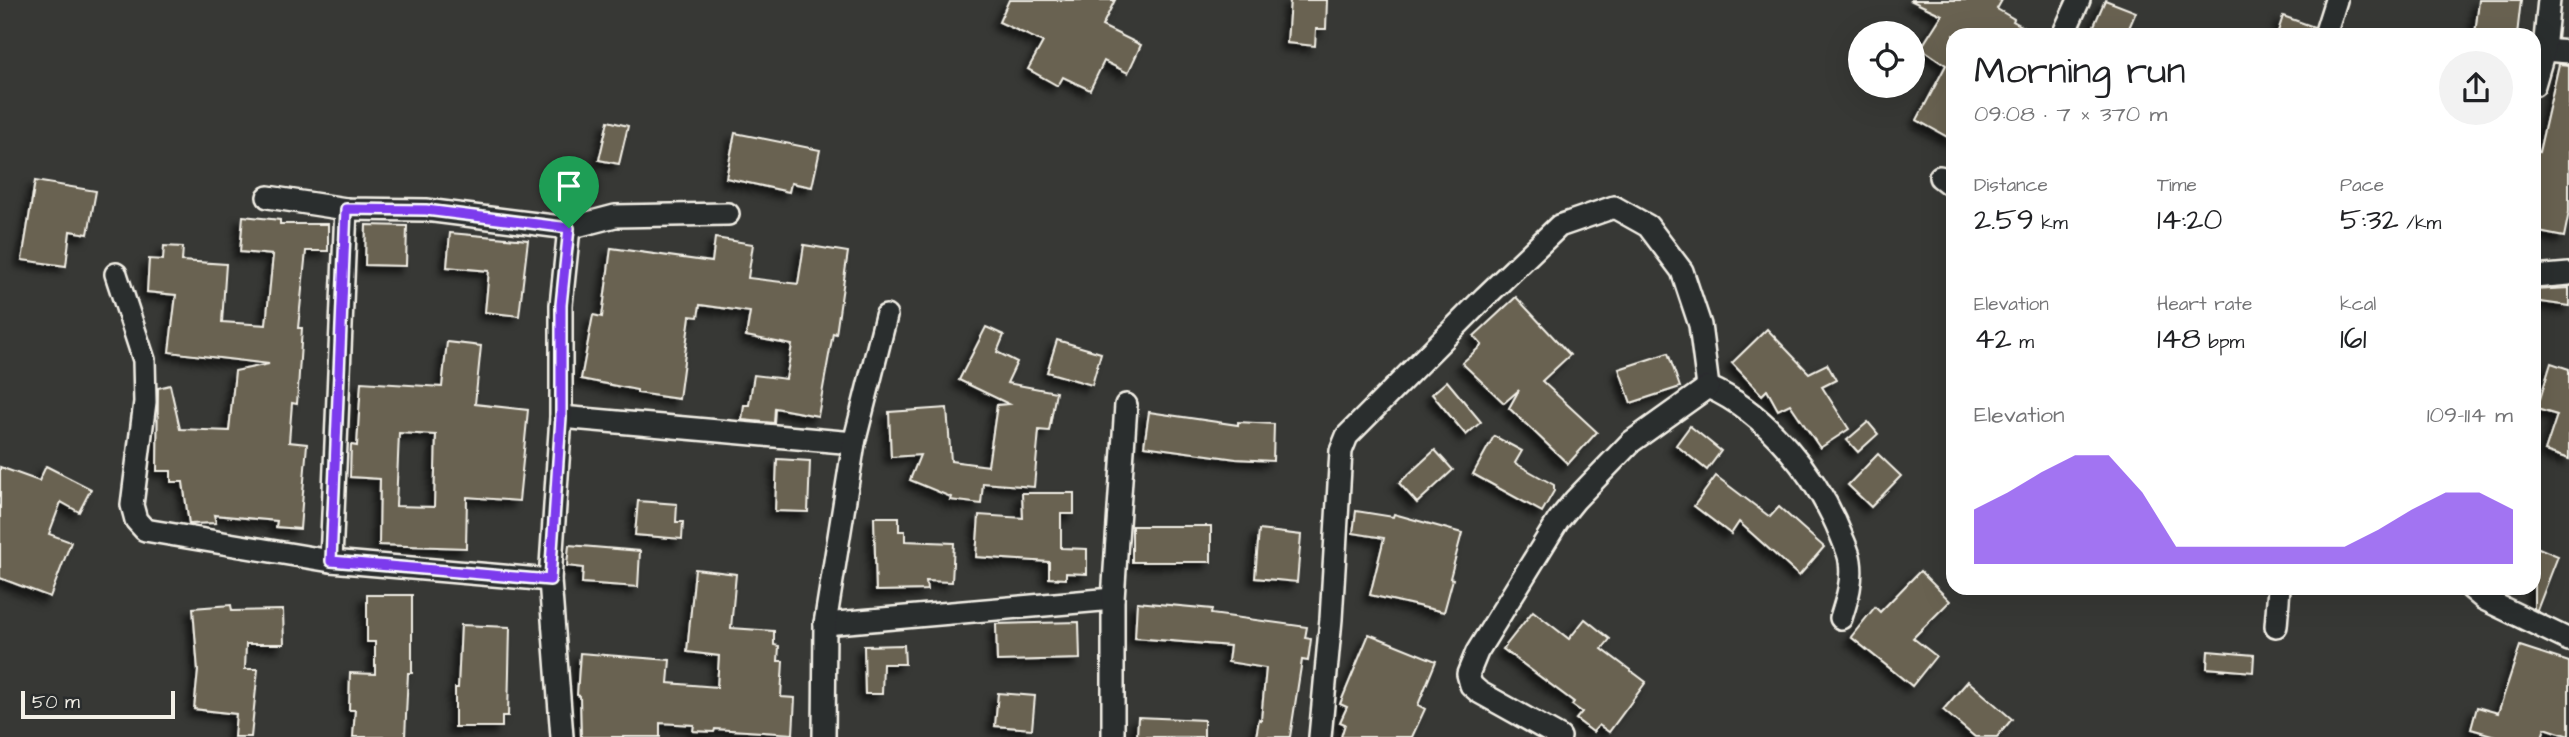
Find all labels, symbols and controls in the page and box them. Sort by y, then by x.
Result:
map controls [1848,21,1925,98]
button: locate [1848,21,1925,98]
text: Morning run [1974,46,2186,98]
button: share [2439,51,2513,125]
text: 09:08 · 7 × 370 m [1974,98,2167,130]
pin [539,156,599,228]
icon: arrive [550,167,588,205]
text: Distance [1974,172,2048,199]
text: Time [2157,172,2197,199]
text: Pace [2340,172,2384,199]
text: 2.59 [1974,199,2034,241]
text: 14:20 [2157,199,2222,241]
text: 5:32 [2340,199,2399,241]
text: km [2034,210,2068,237]
text: /km [2399,210,2441,237]
text: Elevation [1974,291,2049,318]
text: Heart rate [2157,291,2252,318]
text: kcal [2340,291,2376,318]
text: 42 [1974,318,2012,360]
text: 148 [2157,318,2201,360]
text: 161 [2340,318,2366,360]
text: m [2012,329,2034,356]
text: bpm [2201,329,2244,356]
text: Elevation [1974,399,2065,431]
text: 109–114 m [2427,399,2513,431]
scale bar [21,688,175,720]
text: 50 m [32,689,80,716]

